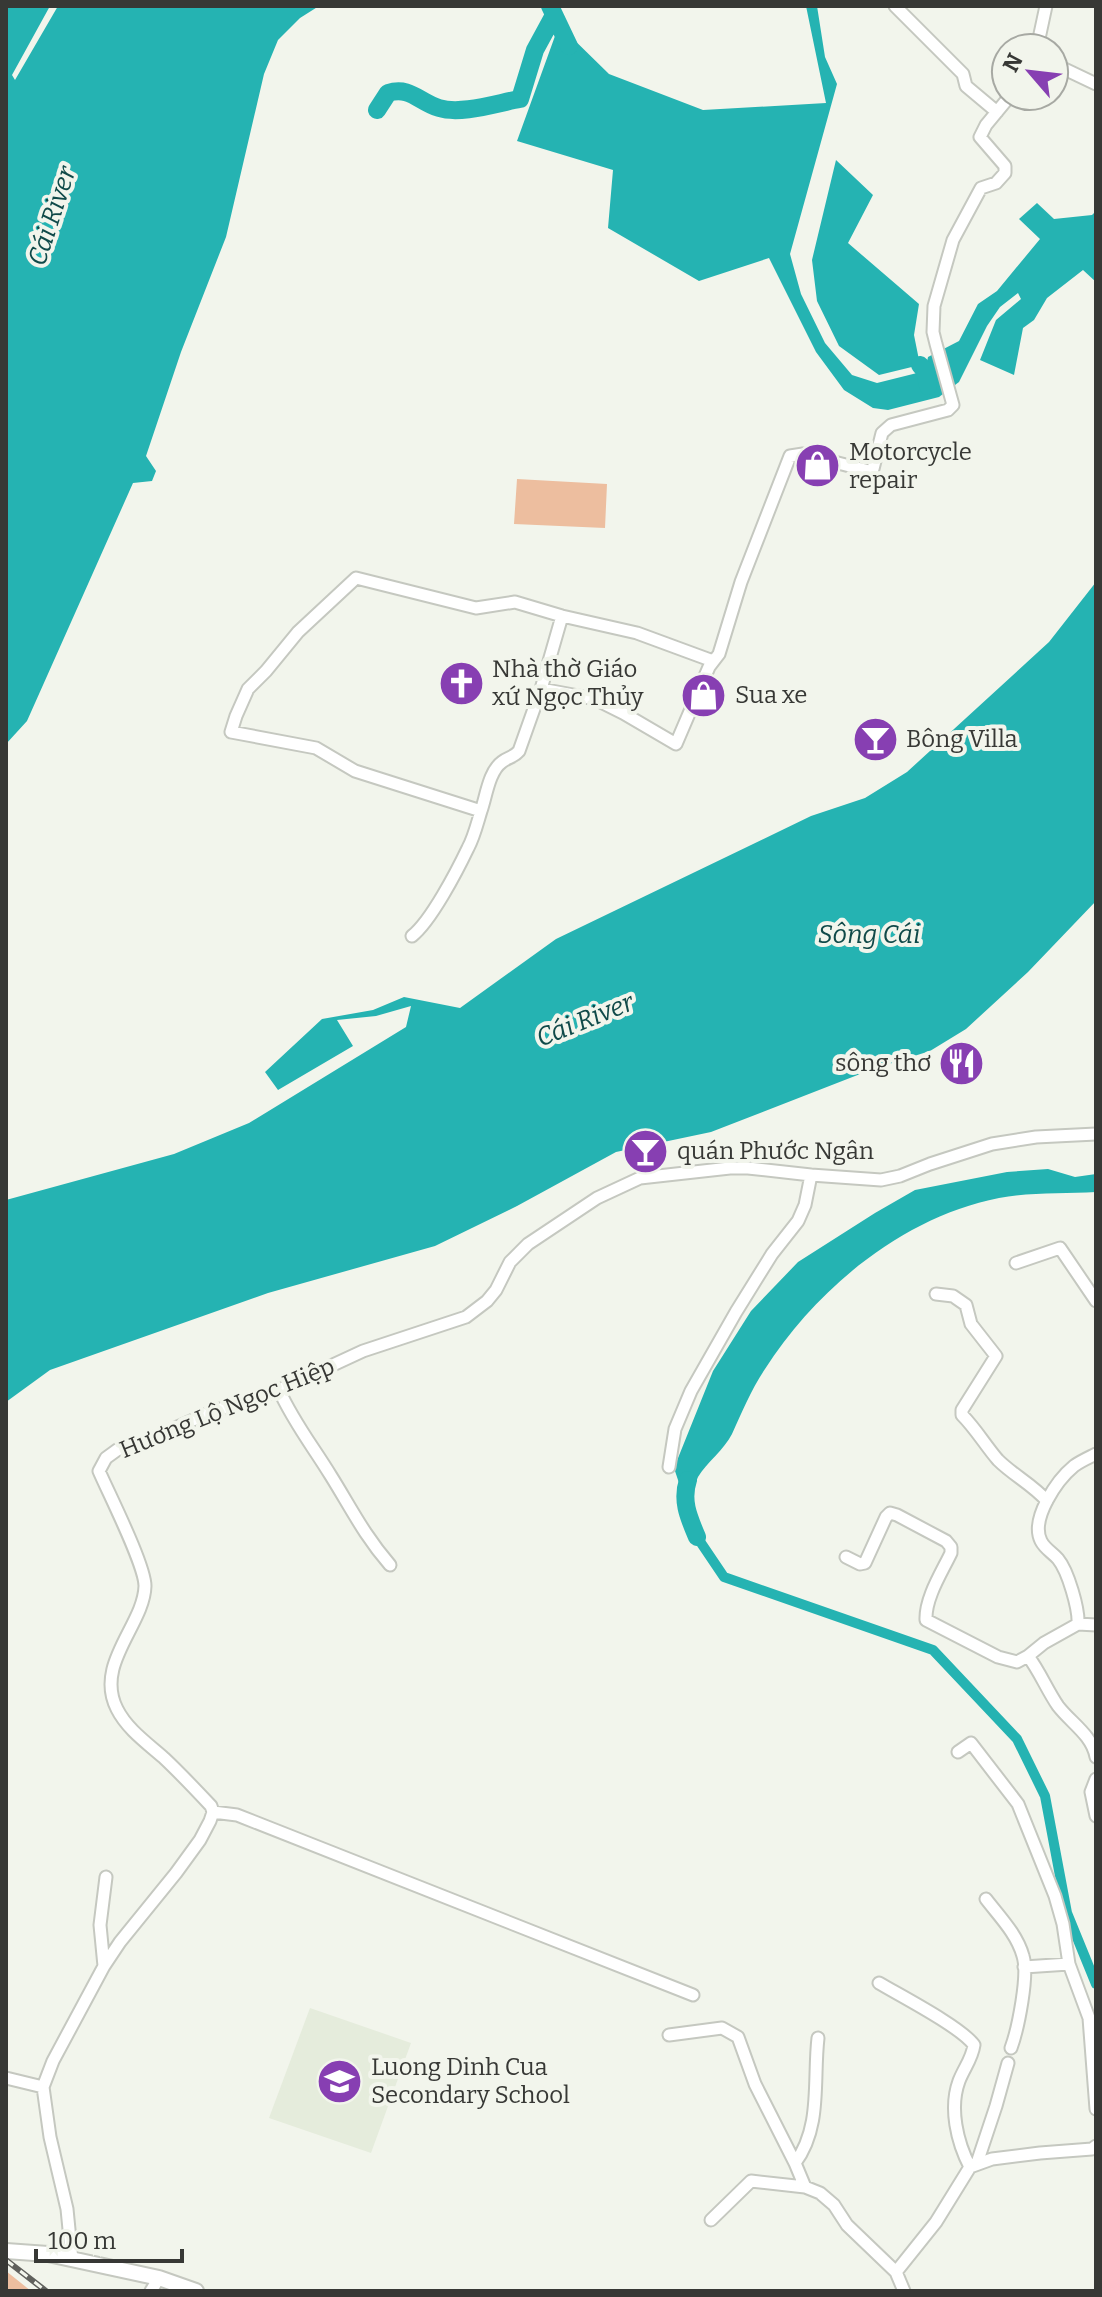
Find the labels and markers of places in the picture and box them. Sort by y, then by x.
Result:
place label: Motorcycle repair [849,438,972,494]
shop icon: Motorcycle repair [794,442,842,490]
place label: Nhà thờ Giáo xứ Ngọc Thủy [492,655,644,711]
church icon: Nhà thờ Giáo xứ Ngọc Thủy [437,659,485,707]
shop icon: Sua xe [680,671,728,719]
place label: Sua xe [735,681,807,709]
bar icon: Bông Villa [851,715,899,763]
place label: Bông Villa [906,725,1018,753]
restaurant icon: sông thơ [938,1039,986,1087]
place label: sông thơ [835,1049,931,1077]
bar icon: quán Phước Ngân [622,1127,670,1175]
place label: quán Phước Ngân [677,1137,874,1165]
place label: Luong Dinh Cua Secondary School [371,2053,570,2109]
school or university icon: Luong Dinh Cua Secondary School [316,2057,364,2105]

